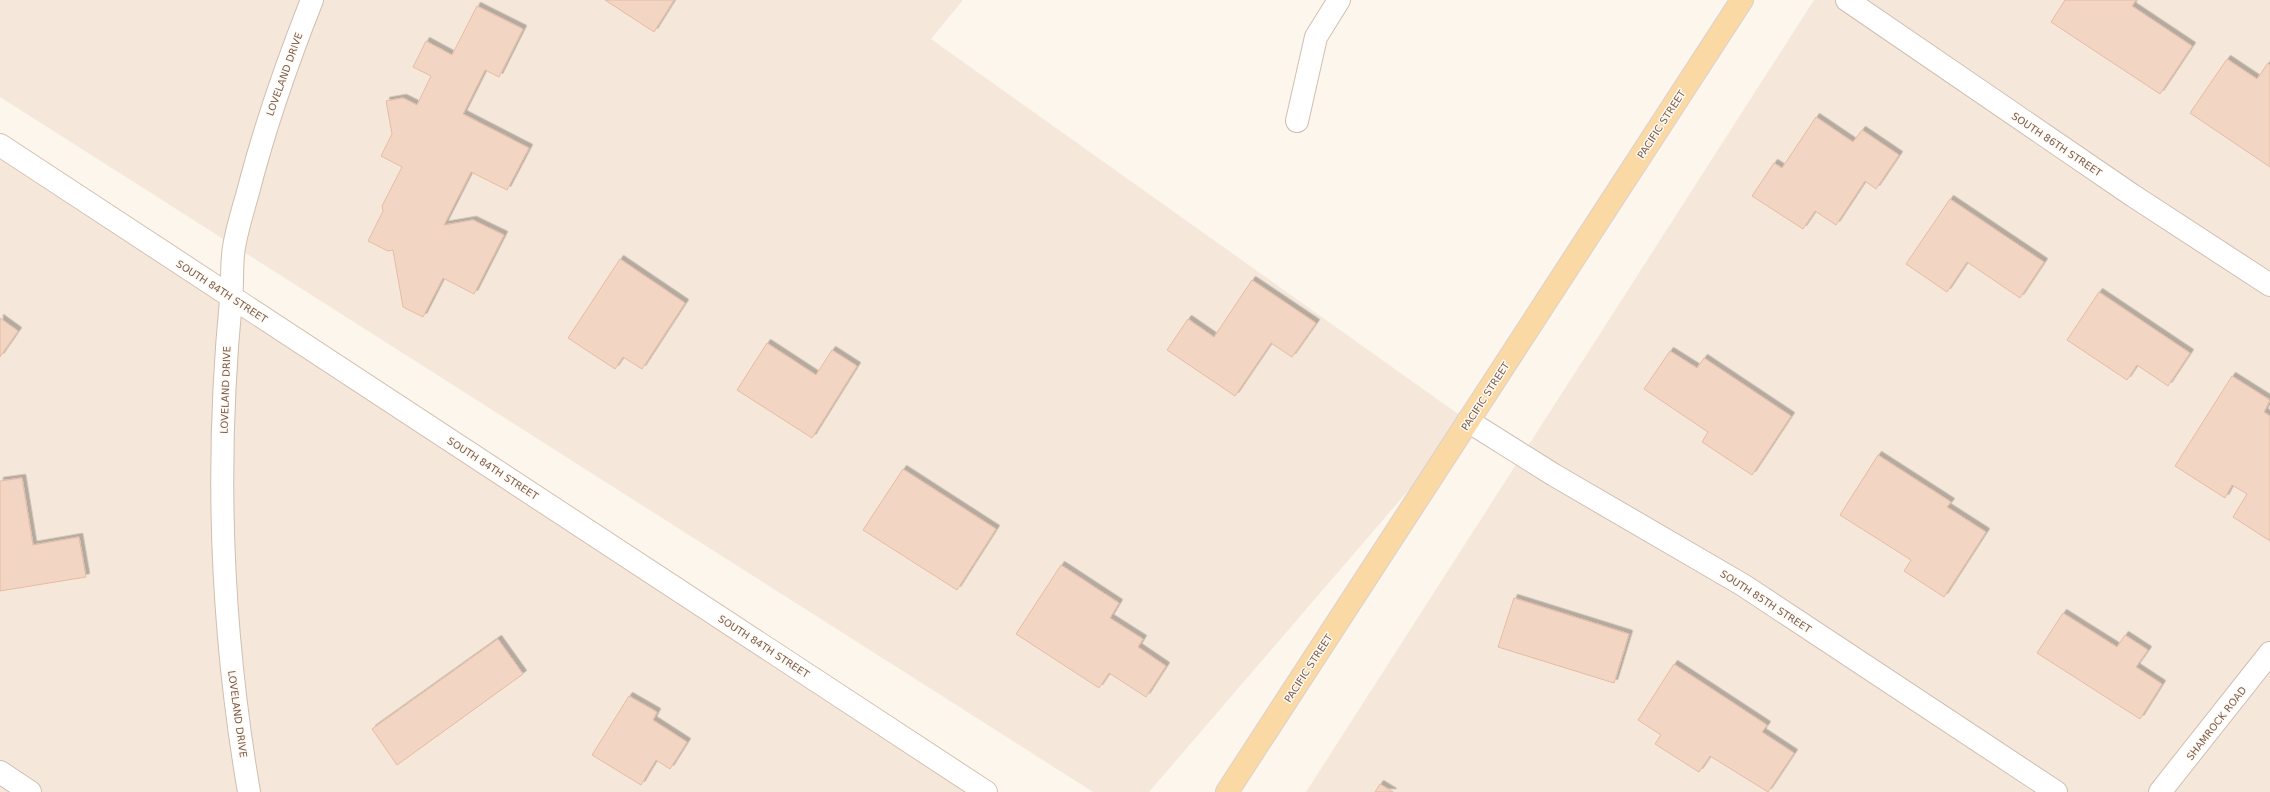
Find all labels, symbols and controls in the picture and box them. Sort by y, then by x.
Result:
street label: LOVELAND DRIVE [264,31,305,117]
street label: PACIFIC STREET [1635,87,1688,160]
street label: SOUTH 86TH STREET [2010,110,2104,179]
street label: SOUTH 84TH STREET [174,258,270,325]
street label: LOVELAND DRIVE [218,346,233,434]
street label: PACIFIC STREET [1459,359,1512,432]
street label: SOUTH 84TH STREET [445,435,541,502]
street label: SOUTH 85TH STREET [1718,568,1814,635]
street label: SOUTH 84TH STREET [716,613,812,680]
street label: PACIFIC STREET [1282,631,1335,704]
street label: LOVELAND DRIVE [226,670,249,758]
street label: SHAMROCK ROAD [2184,684,2249,762]

